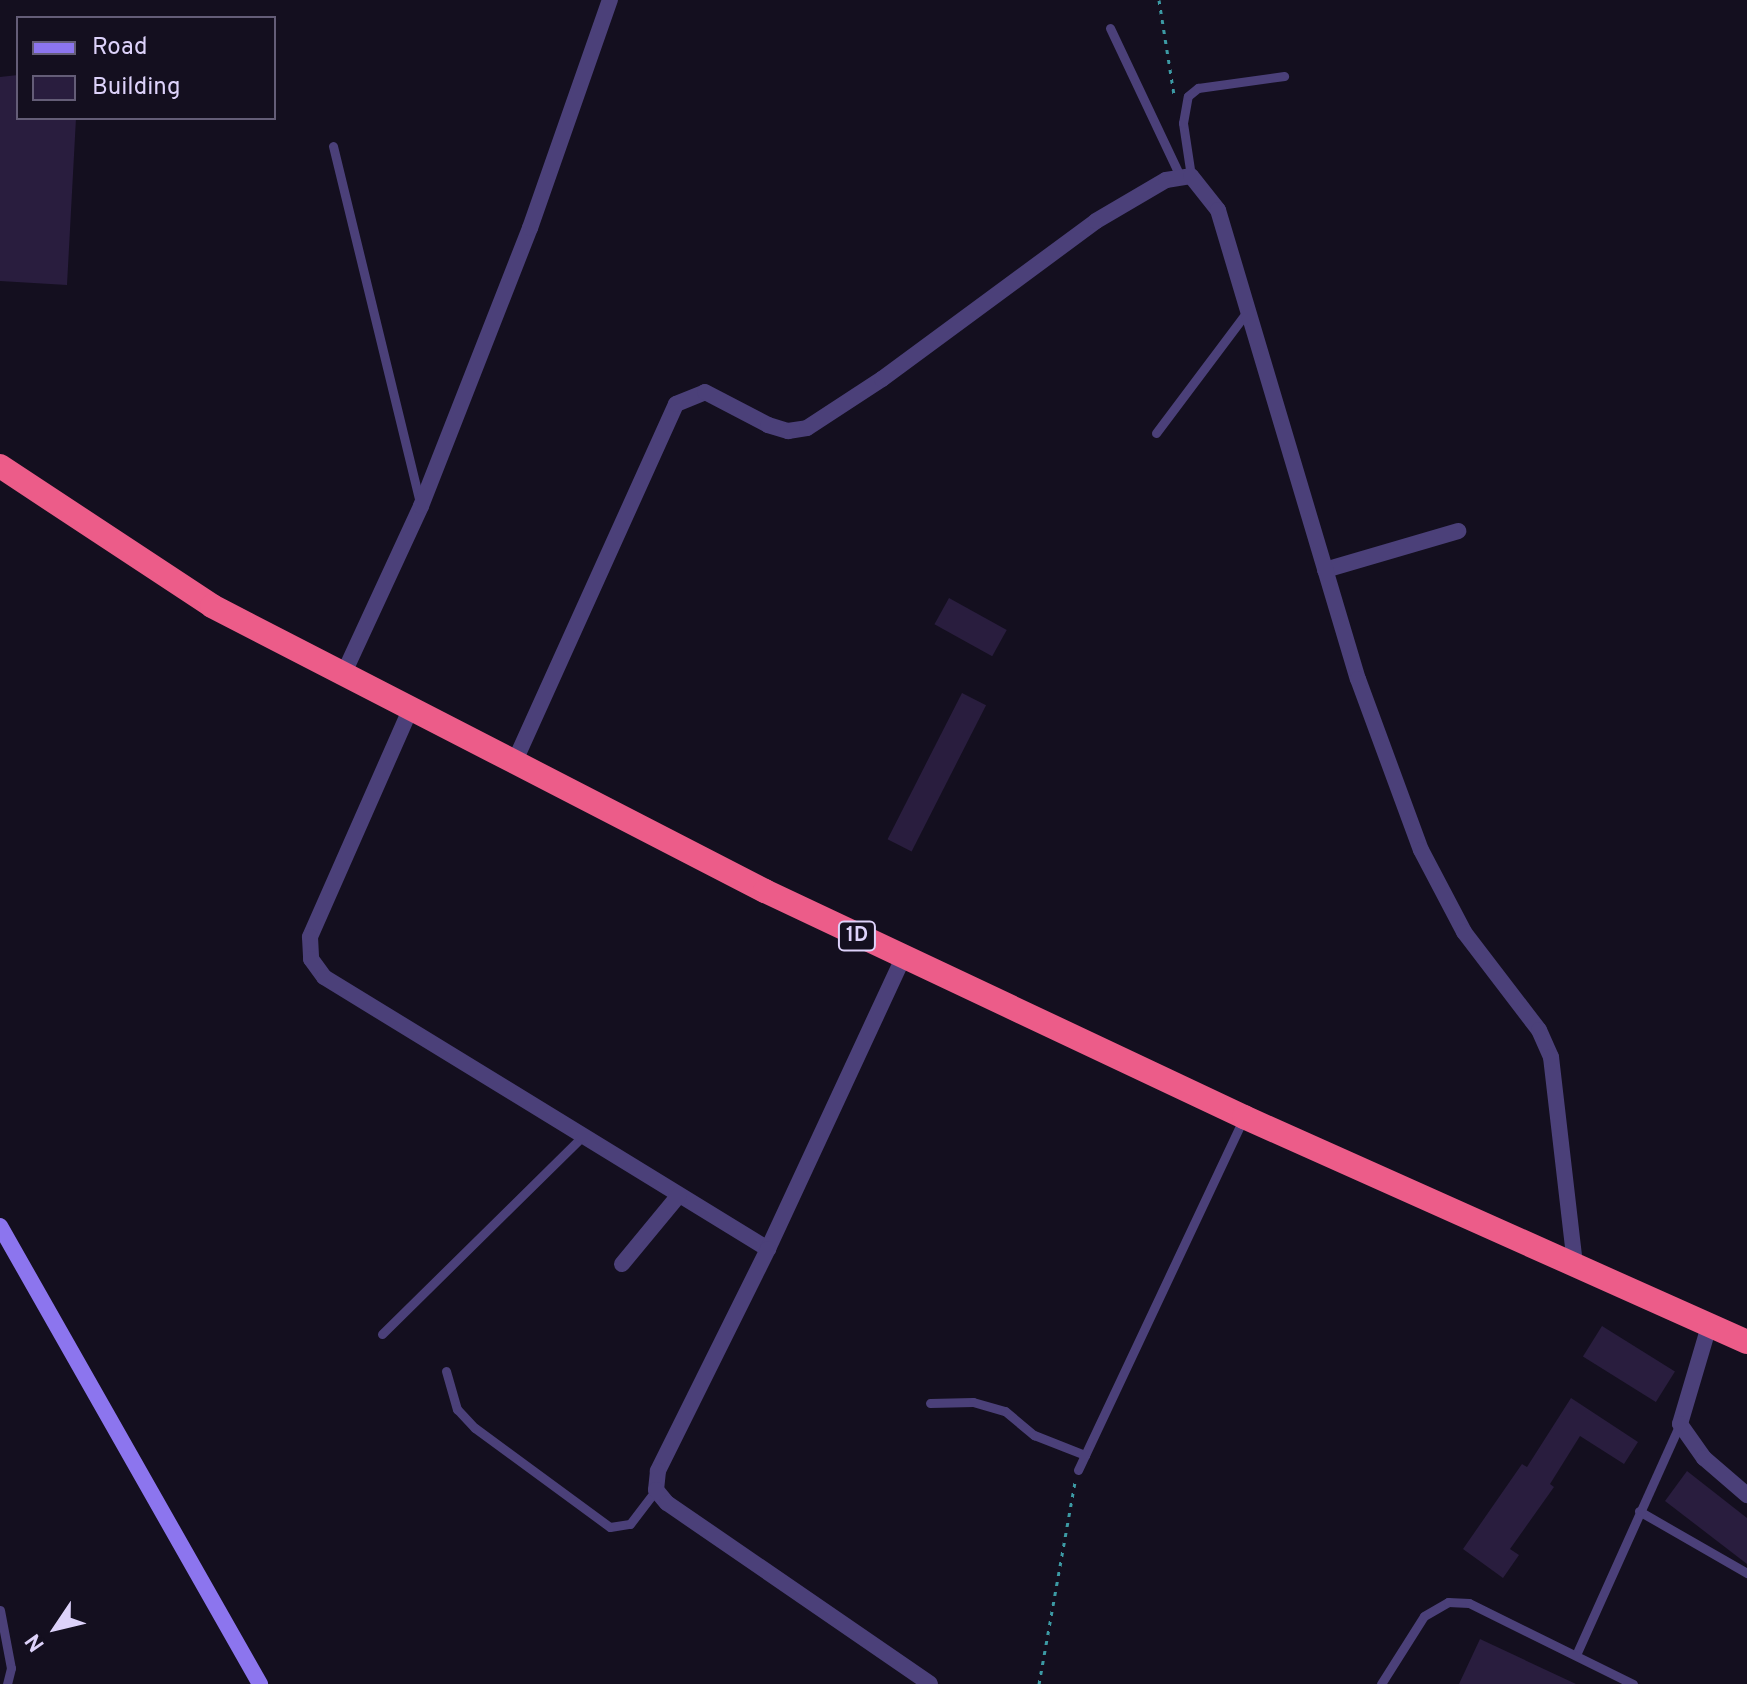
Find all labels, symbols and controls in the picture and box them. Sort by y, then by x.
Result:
legend [16,16,276,120]
text: Road [92,33,148,63]
text: Building [92,73,181,103]
road number: 1D [837,920,877,952]
north arrow [16,1588,96,1668]
text: N [20,1628,52,1656]

